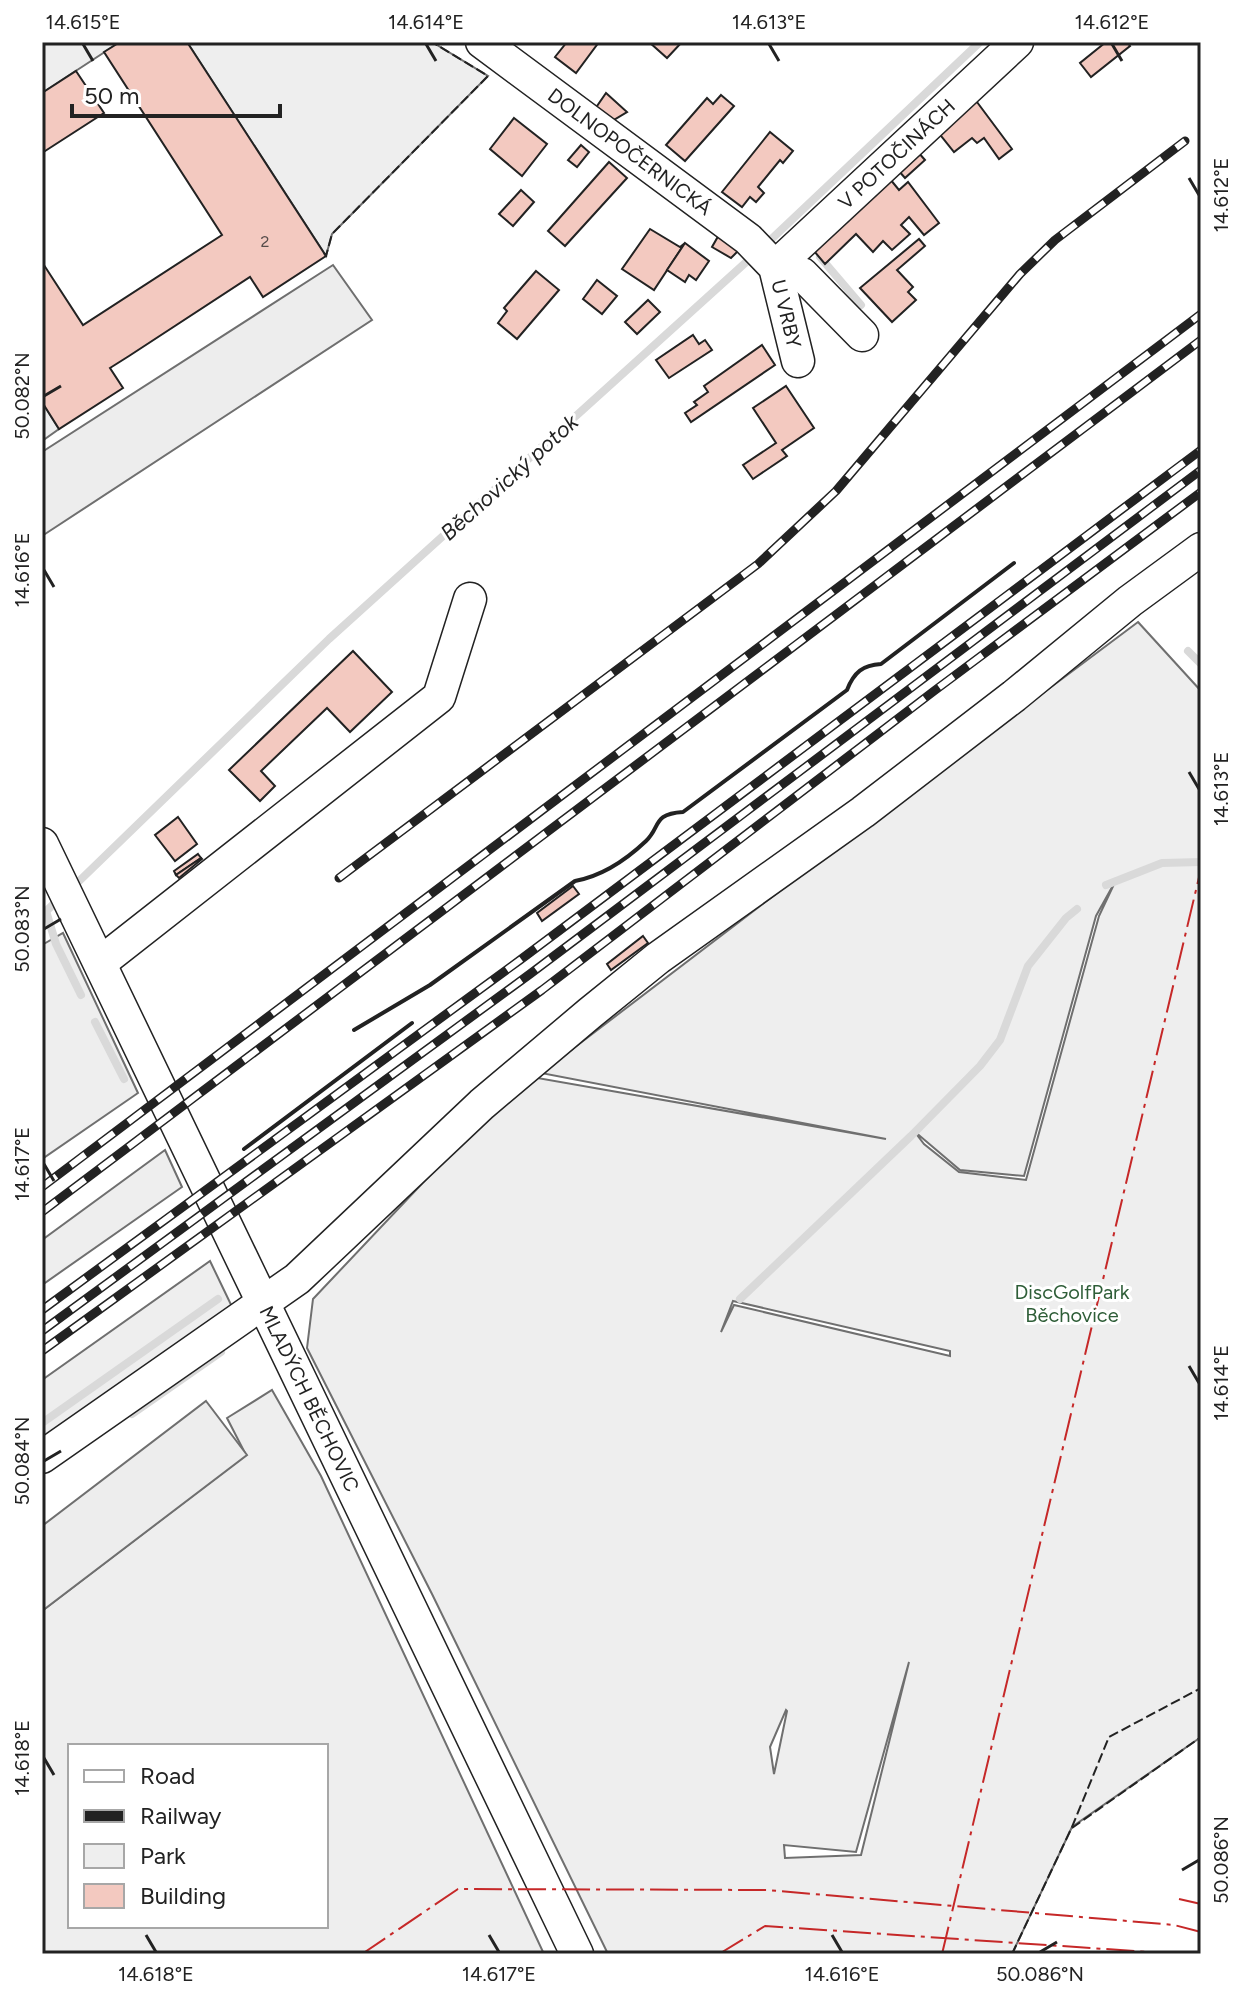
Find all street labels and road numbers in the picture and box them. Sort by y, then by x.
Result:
street label: DOLNOPOČERNICKÁ [543,83,717,220]
street label: V POTOČINÁCH [833,94,960,214]
street label: U VRBY [766,277,806,350]
street label: MLADÝCH BĚCHOVIC [254,1302,364,1496]

